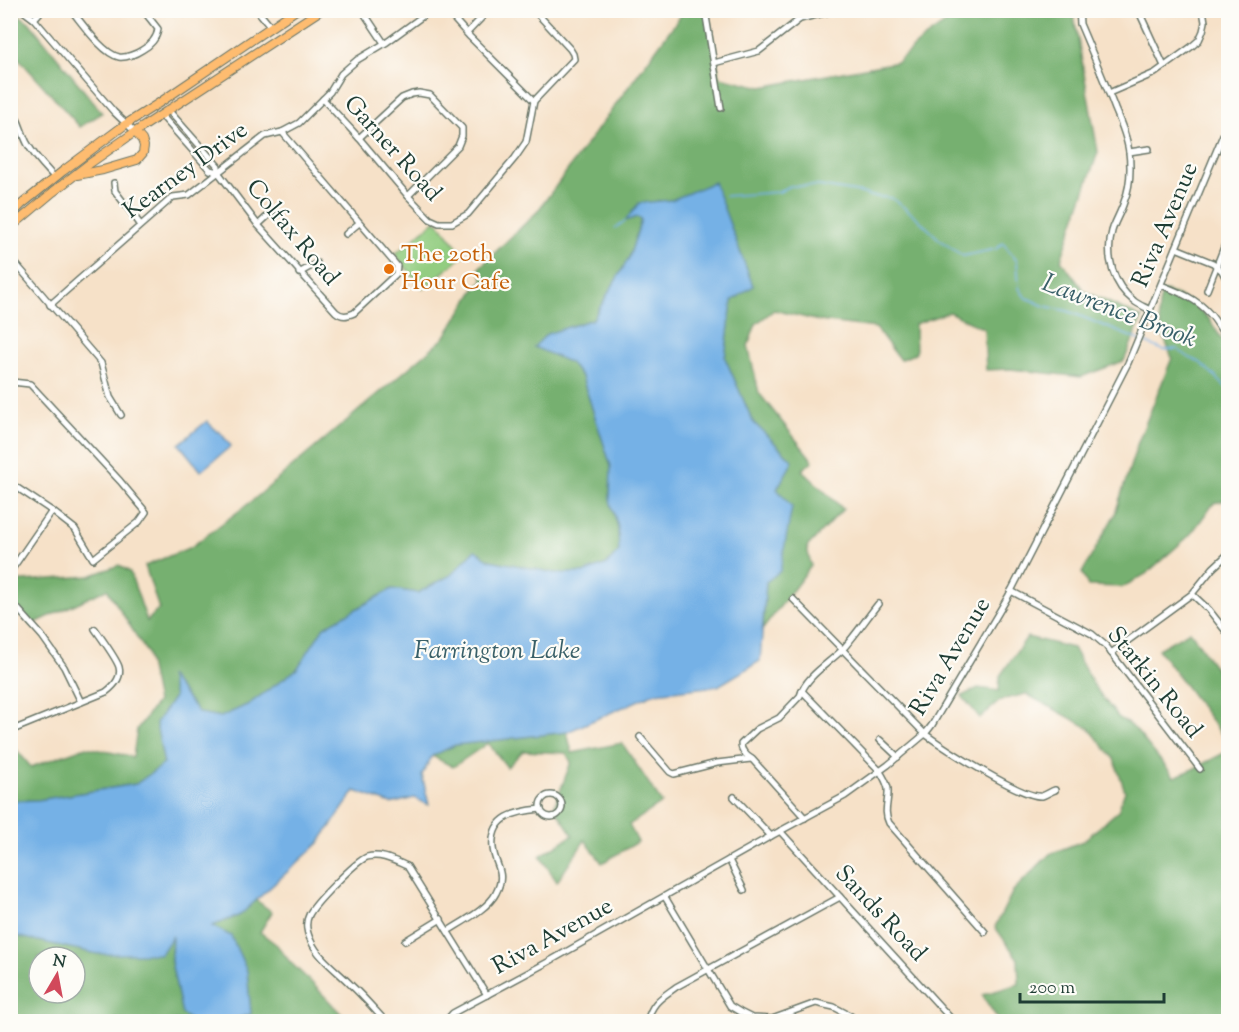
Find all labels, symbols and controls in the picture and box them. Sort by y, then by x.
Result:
street label: Garner Road [335,88,449,210]
street label: Kearney Drive [117,114,255,228]
street label: Riva Avenue [1124,157,1208,293]
street label: Colfax Road [237,172,347,294]
place label: The 20th Hour Cafe [401,238,510,300]
marker: The 20th Hour Cafe [382,262,396,276]
water label: Lawrence Brook [1036,266,1202,359]
street label: Riva Avenue [902,591,1000,723]
street label: Starkin Road [1098,620,1210,747]
water label: Farrington Lake [414,633,580,670]
street label: Sands Road [826,858,934,970]
street label: Riva Avenue [487,890,619,984]
north arrow [27,945,87,1005]
text: N [51,950,68,975]
scale bar [1020,966,1164,1004]
text: 200 m [1029,976,1075,1002]

